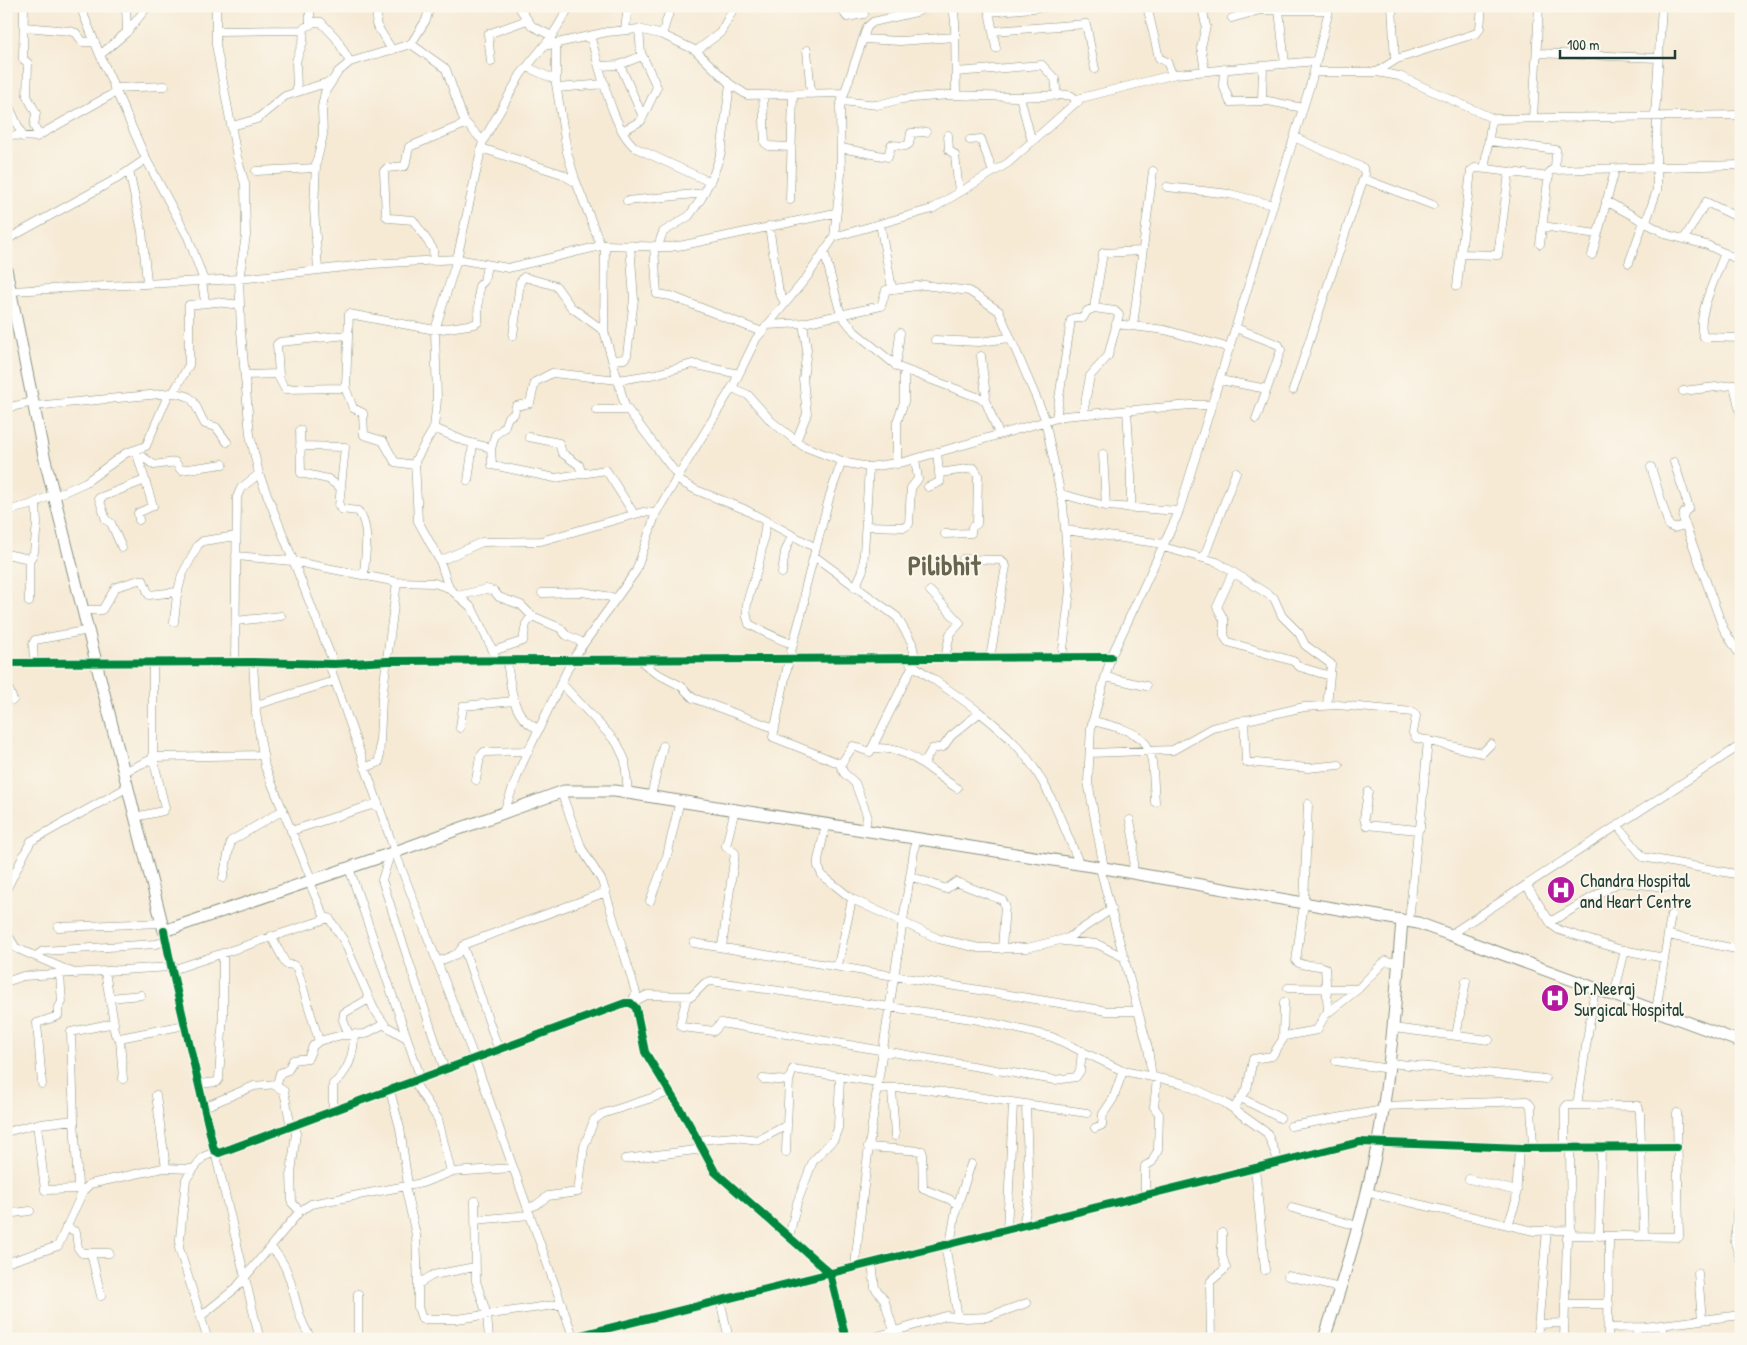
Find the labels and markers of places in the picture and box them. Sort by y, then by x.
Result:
place label: Chandra Hospital and Heart Centre [1580,868,1692,914]
hospital icon: Chandra Hospital and Heart Centre [1546,875,1576,905]
place label: Dr.Neeraj Surgical Hospital [1574,976,1684,1022]
hospital icon: Dr.Neeraj Surgical Hospital [1540,983,1570,1013]

